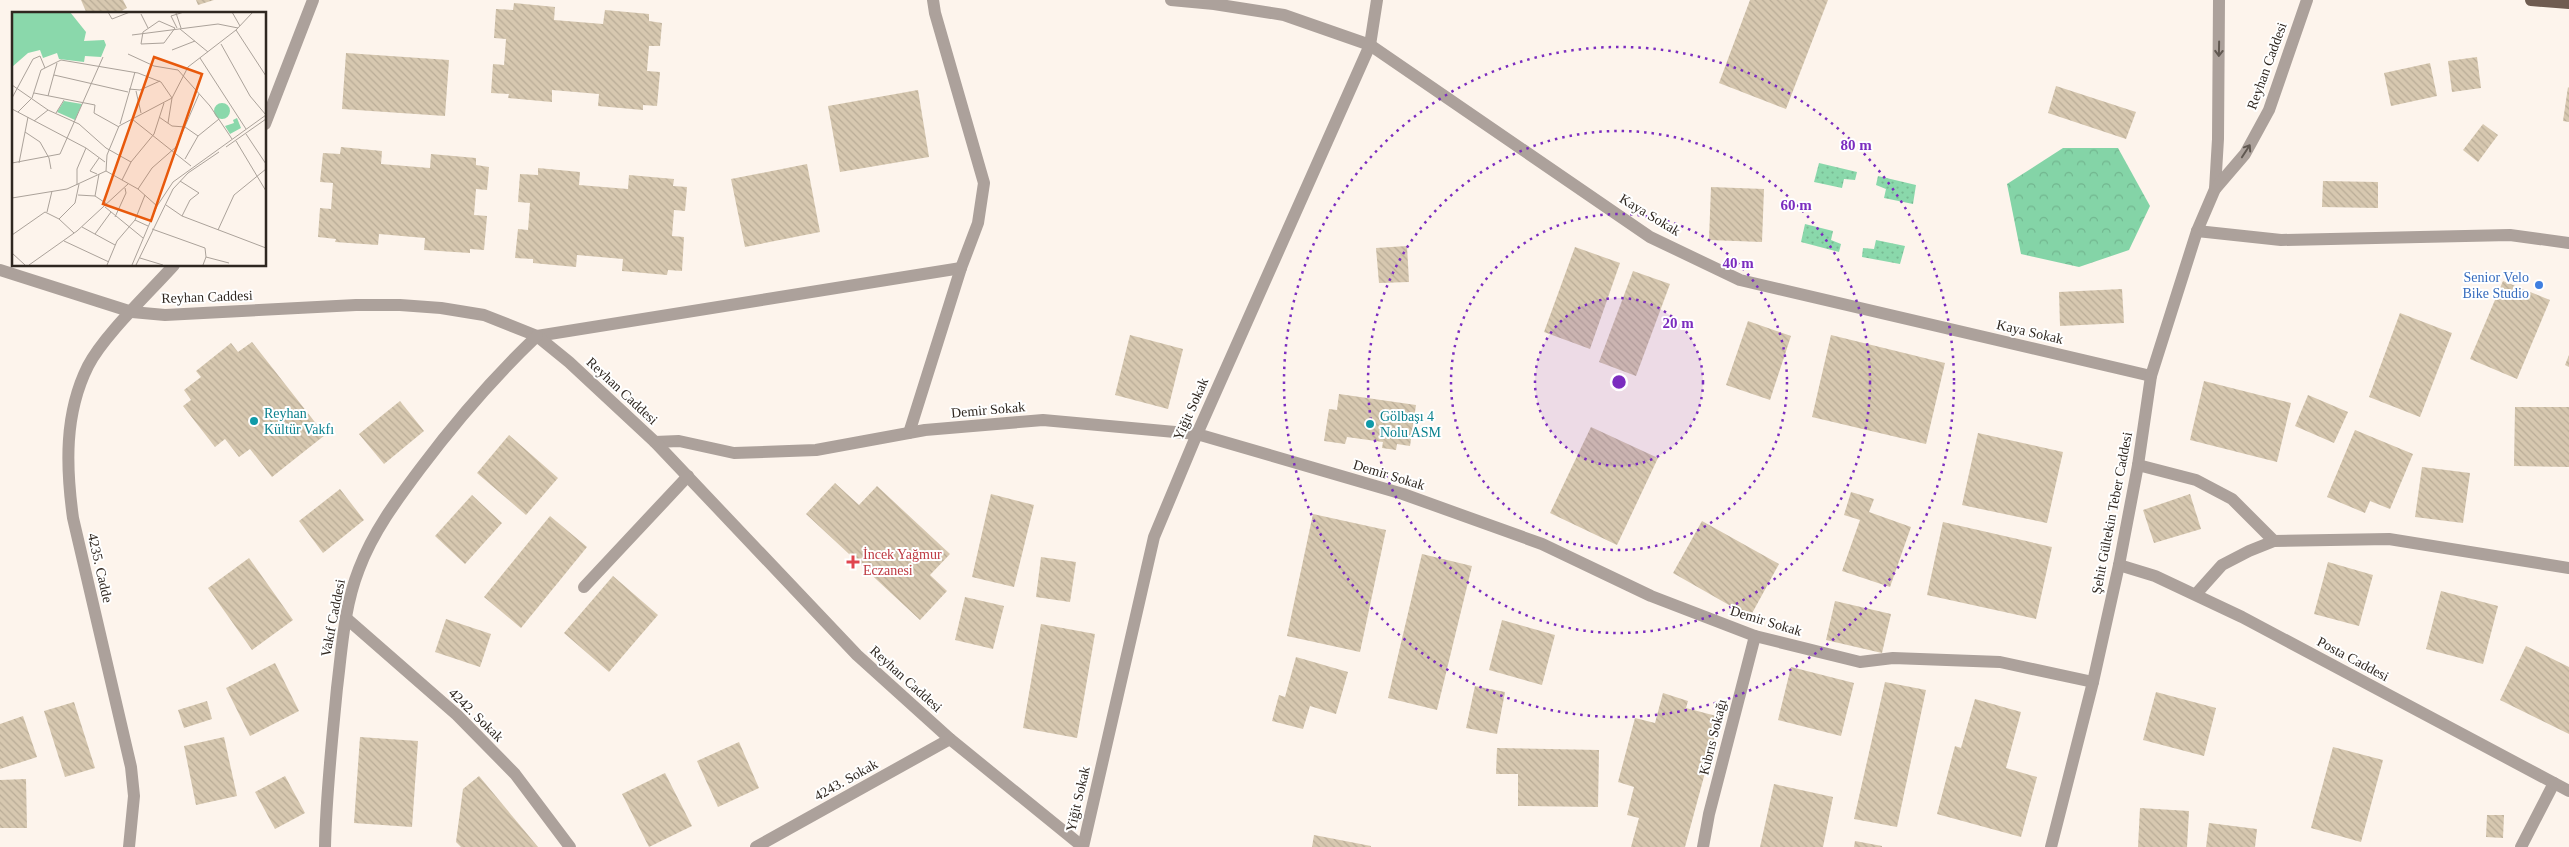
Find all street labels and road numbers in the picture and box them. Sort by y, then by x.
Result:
street label: Reyhan Caddesi [2244,20,2290,111]
street label: Kaya Sokak [1617,191,1683,239]
street label: Reyhan Caddesi [161,288,253,306]
street label: Kaya Sokak [1995,317,2065,347]
street label: Reyhan Caddesi [583,354,661,428]
street label: Yiğit Sokak [1171,376,1211,442]
street label: Demir Sokak [950,399,1026,421]
street label: Şehit Gültekin Teber Caddesi [2089,431,2135,595]
street label: Demir Sokak [1351,457,1427,493]
street label: 4235. Cadde [85,532,115,604]
street label: Vakıf Caddesi [318,578,348,658]
street label: Demir Sokak [1728,603,1804,639]
street label: Posta Caddesi [2315,634,2391,684]
street label: Reyhan Caddesi [867,643,945,715]
street label: 4242. Sokak [446,685,506,745]
street label: Kıbrıs Sokağı [1696,698,1730,776]
street label: 4243. Sokak [812,756,880,804]
street label: Yiğit Sokak [1063,765,1093,833]

